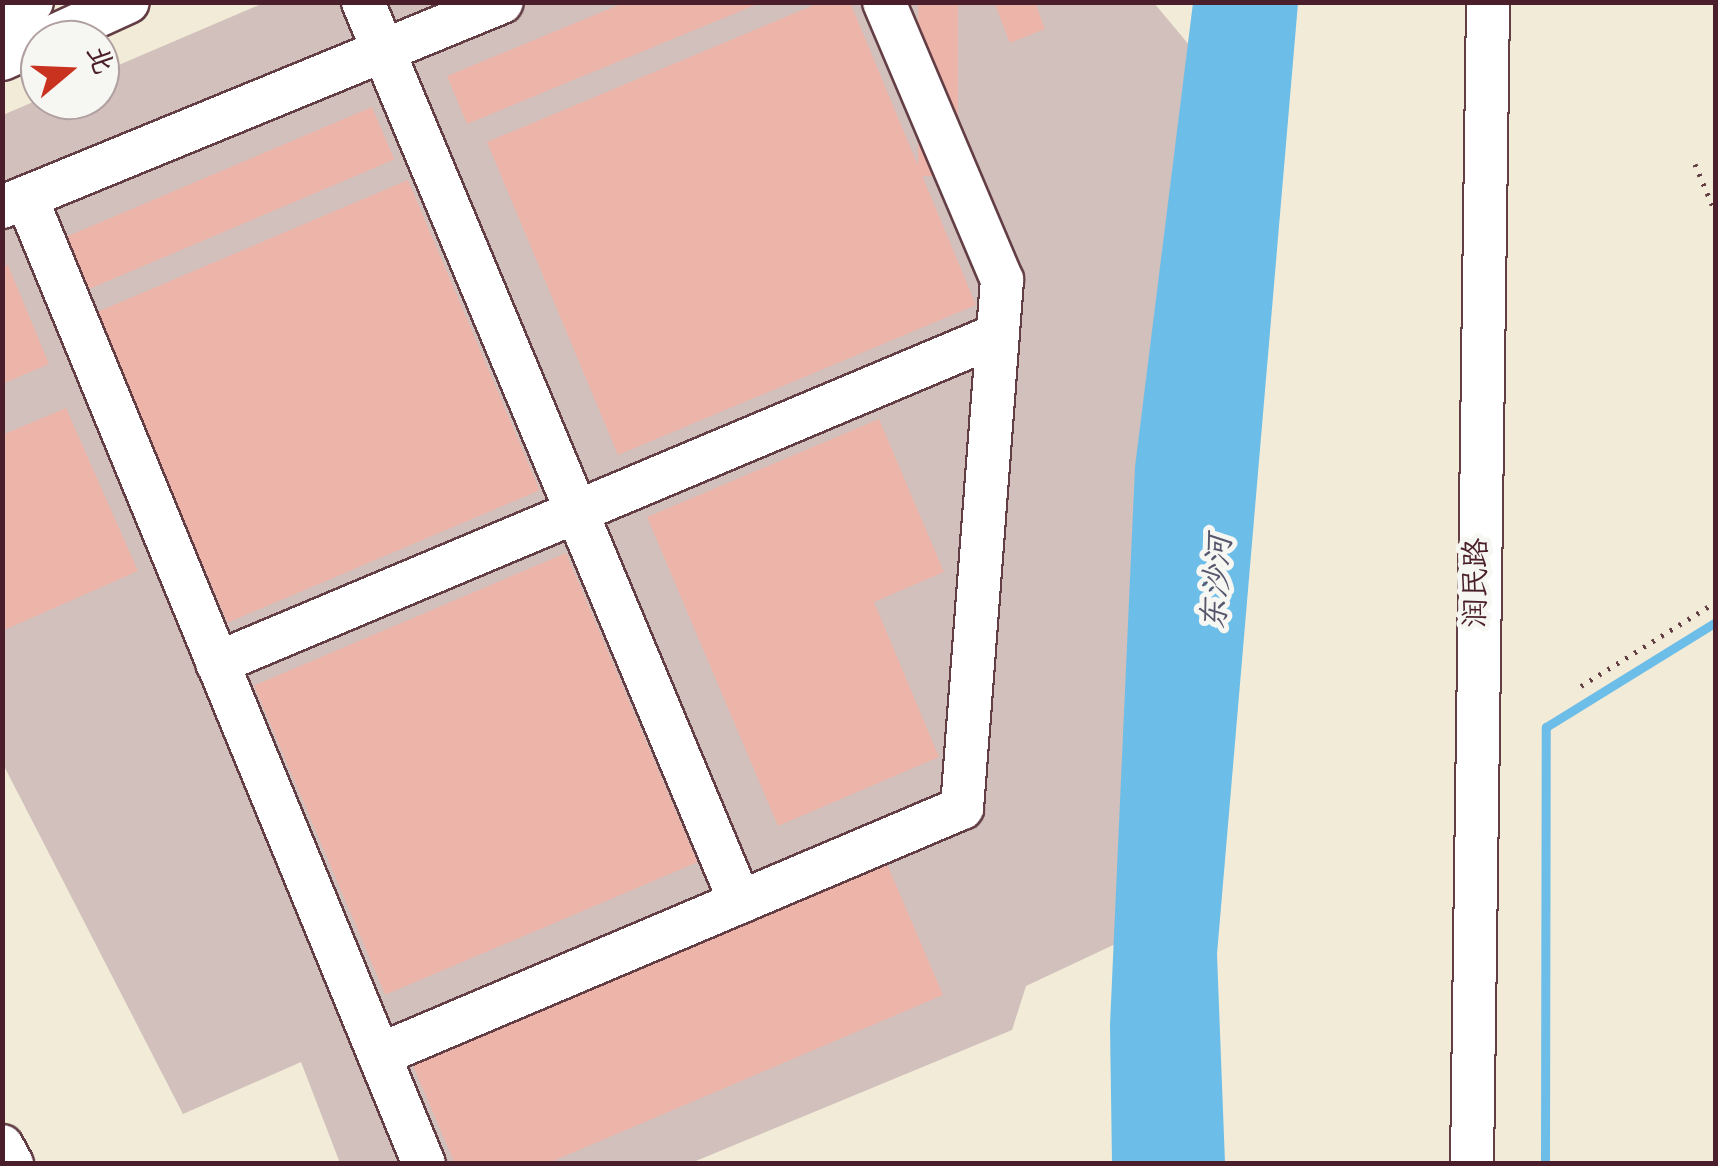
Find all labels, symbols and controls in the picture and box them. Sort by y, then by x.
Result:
north arrow [20,20,120,120]
text: 北 [77,42,117,79]
water label: 东沙河 [1198,534,1244,632]
street label: 润民路 [1461,538,1499,628]

